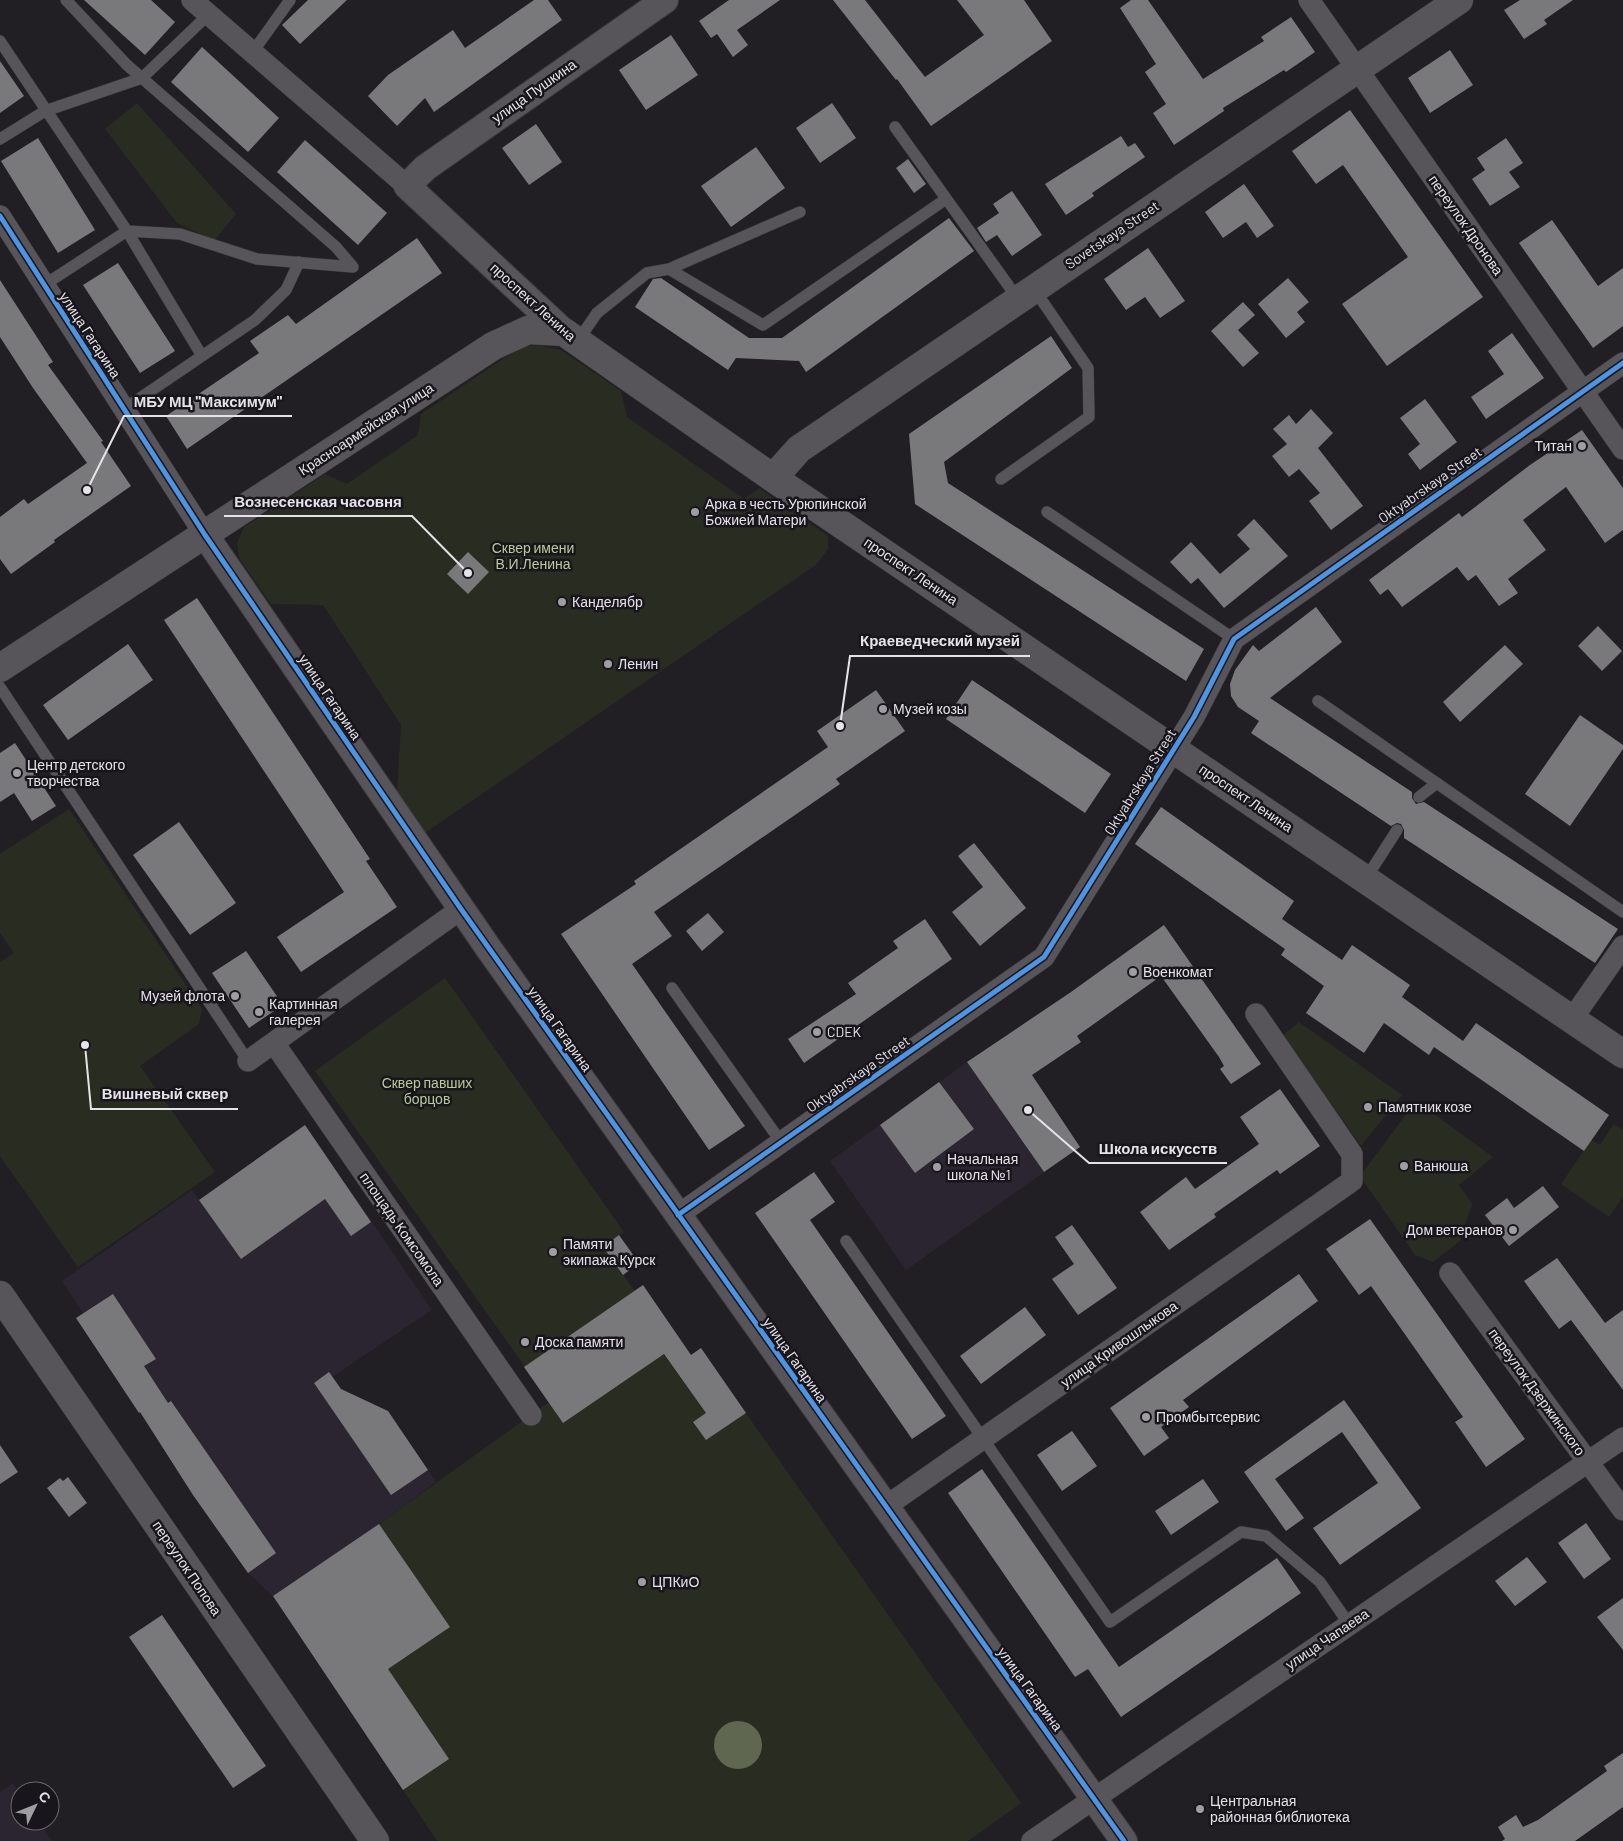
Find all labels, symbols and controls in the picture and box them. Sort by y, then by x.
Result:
street label: улица Пушкина [488,55,579,126]
street label: переулок Дронова [1426,171,1507,278]
street label: Sovetskaya Street [1062,197,1162,272]
street label: проспект Ленина [487,259,580,345]
street label: улица Гагарина [56,288,125,381]
street label: Красноармейская улица [295,379,436,479]
callout: МБУ МЦ "Максимум" [124,386,292,416]
text: МБУ МЦ "Максимум" [134,392,283,410]
place label: Титан [1534,437,1572,454]
marker: Титан [1576,440,1588,452]
street label: Oktyabrskaya Street [1375,443,1485,527]
callout: Вознесенская часовня [224,486,412,516]
text: Вознесенская часовня [234,492,402,510]
place label: Арка в честь Урюпинской Божией Матери [705,495,867,528]
marker: Арка в честь Урюпинской Божией Матери [689,506,701,518]
street label: проспект Ленина [861,533,961,608]
park label: Сквер имени В.И.Ленина [492,539,574,572]
place label: Канделябр [572,593,643,610]
marker: Канделябр [556,596,568,608]
callout: Краеведческий музей [850,626,1030,656]
text: Краеведческий музей [860,631,1020,649]
street label: улица Гагарина [296,651,365,743]
place label: Ленин [618,655,658,672]
marker: Ленин [602,658,614,670]
place label: Музей козы [893,700,967,717]
marker: Музей козы [877,703,889,715]
street label: Oktyabrskaya Street [1100,725,1179,838]
place label: Центр детского творчества [27,756,125,789]
street label: проспект Ленина [1196,760,1296,835]
marker: Центр детского творчества [11,767,23,779]
place label: Военкомат [1143,963,1214,980]
marker: Военкомат [1127,966,1139,978]
street label: улица Гагарина [525,983,596,1075]
place label: Музей флота [140,987,225,1004]
marker: Музей флота [229,990,241,1002]
place label: Картинная галерея [269,995,337,1028]
marker: Картинная галерея [253,1006,265,1018]
place label: CDEK [827,1023,862,1040]
marker: CDEK [811,1026,823,1038]
street label: Oktyabrskaya Street [803,1032,913,1116]
park label: Сквер павших борцов [382,1074,472,1107]
callout: Вишневый сквер [91,1079,238,1109]
text: Вишневый сквер [102,1084,228,1102]
place label: Памятник козе [1378,1098,1472,1115]
marker: Памятник козе [1362,1101,1374,1113]
callout: Школа искусств [1089,1133,1227,1163]
text: Школа искусств [1099,1139,1217,1157]
place label: Начальная школа №1 [947,1150,1018,1183]
place label: Ванюша [1414,1157,1469,1174]
marker: Ванюша [1398,1160,1410,1172]
marker: Начальная школа №1 [931,1161,943,1173]
street label: площадь Комсомола [357,1169,448,1289]
place label: Дом ветеранов [1406,1221,1503,1238]
marker: Дом ветеранов [1507,1224,1519,1236]
place label: Памяти экипажа Курск [563,1235,656,1268]
marker: Памяти экипажа Курск [547,1246,559,1258]
street label: улица Кривошлыкова [1057,1297,1181,1390]
street label: улица Гагарина [760,1314,831,1406]
street label: переулок Дзержинского [1486,1325,1589,1459]
place label: Доска памяти [535,1333,623,1350]
marker: Доска памяти [519,1336,531,1348]
place label: Промбытсервис [1156,1408,1260,1425]
marker: Промбытсервис [1140,1411,1152,1423]
street label: переулок Попова [149,1517,226,1619]
place label: ЦПКиО [652,1573,699,1590]
marker: ЦПКиО [636,1576,648,1588]
street label: улица Чапаева [1282,1604,1372,1673]
street label: улица Гагарина [994,1643,1067,1734]
north arrow [10,1781,60,1831]
text: С [35,1787,55,1806]
place label: Центральная районная библиотека [1210,1792,1350,1825]
marker: Центральная районная библиотека [1194,1803,1206,1815]

